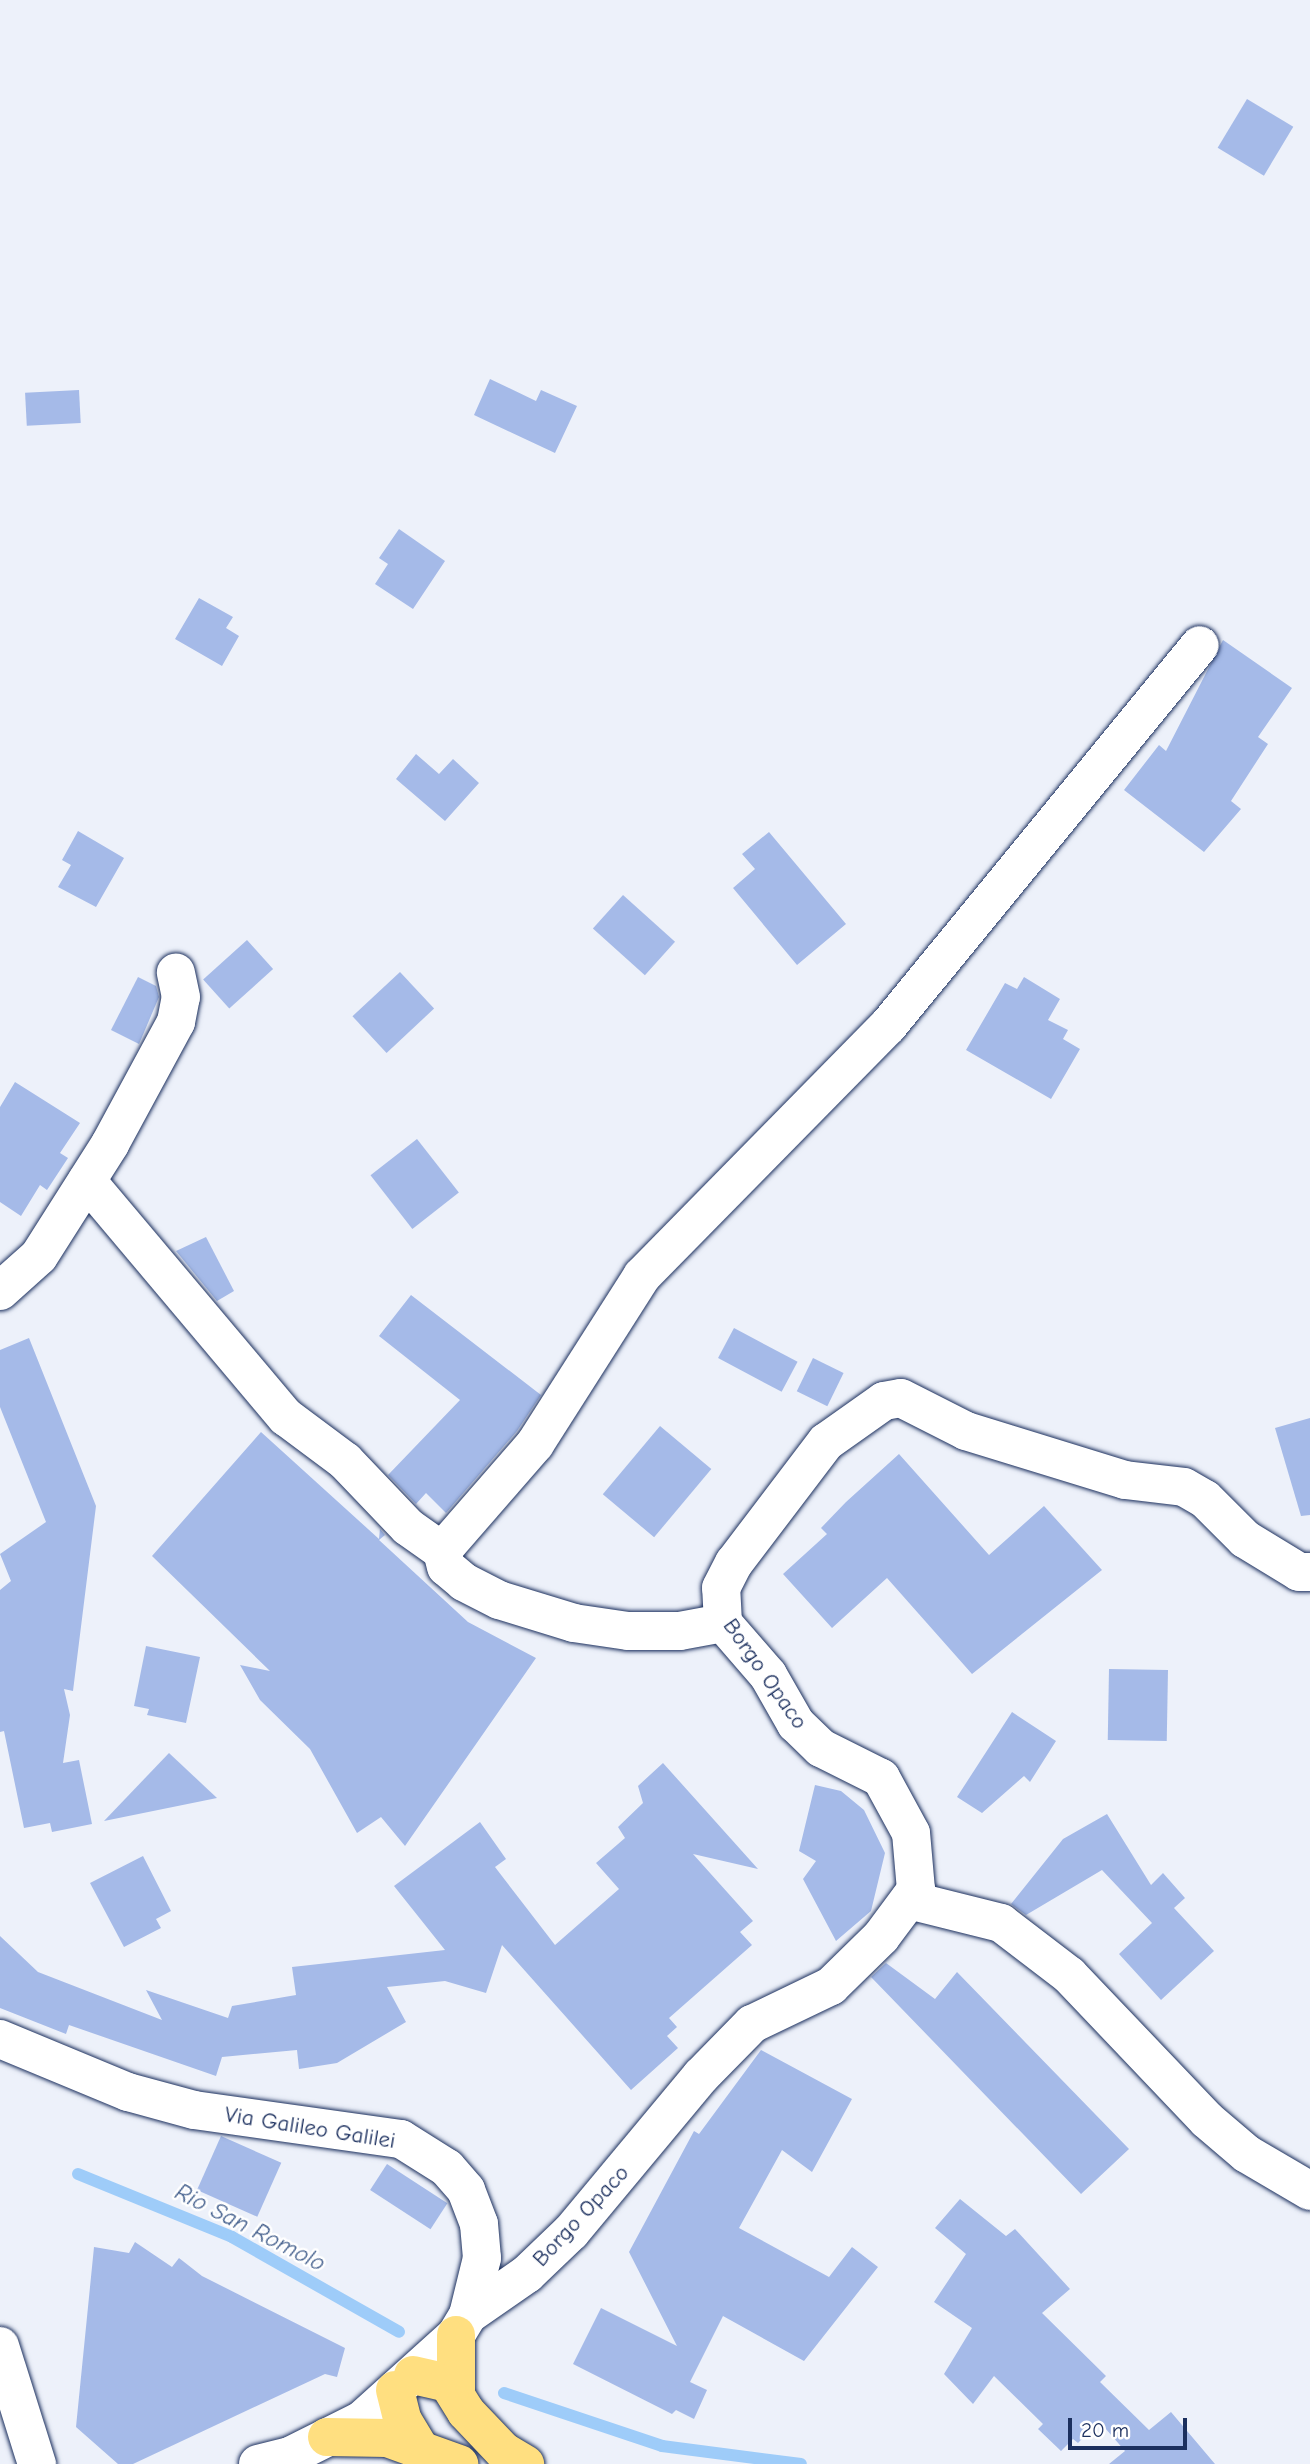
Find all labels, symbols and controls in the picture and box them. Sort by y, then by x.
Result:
street label: Borgo Opaco [717,1613,813,1735]
street label: Via Galileo Galilei [223,2101,397,2155]
street label: Borgo Opaco [527,2159,635,2273]
water label: Rio San Romolo [170,2178,330,2278]
scale bar [1072,2404,1191,2448]
text: 20 m [1081,2418,1129,2442]

